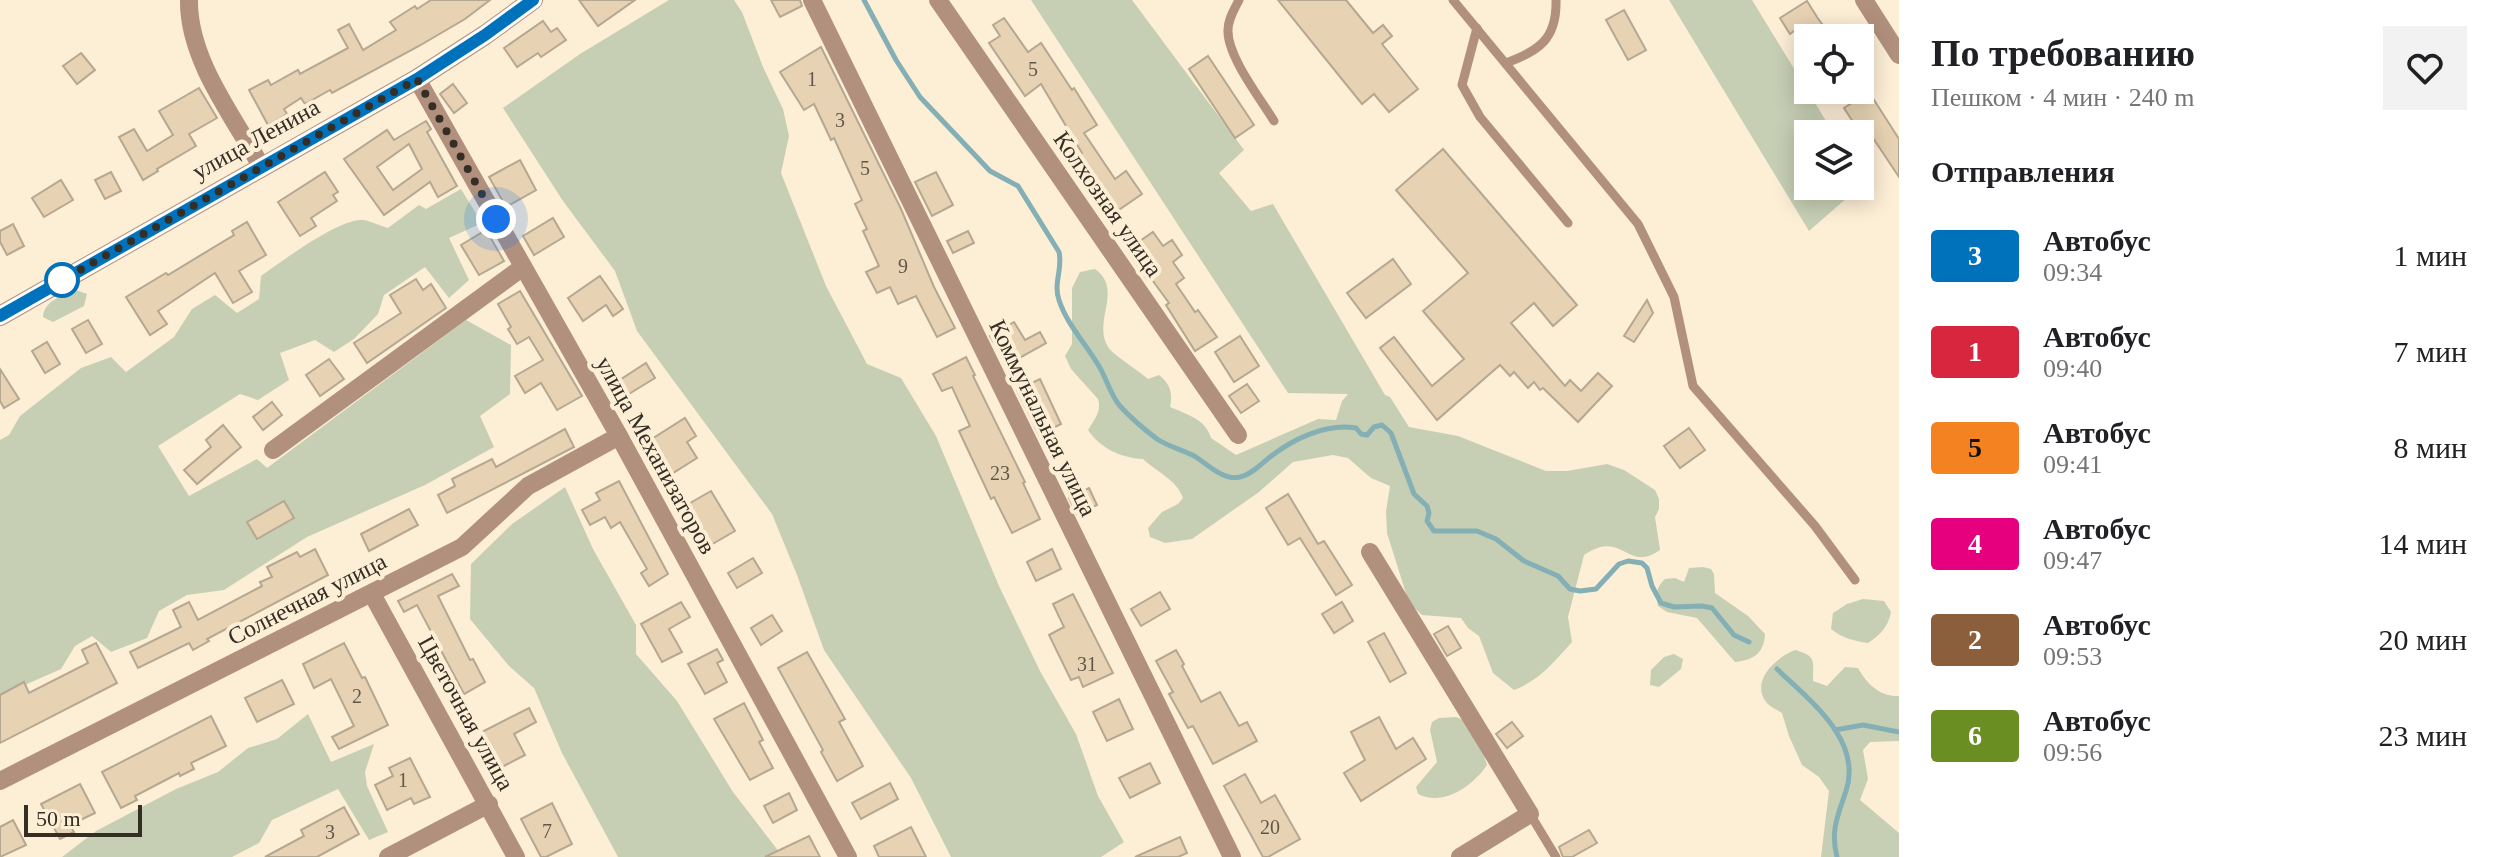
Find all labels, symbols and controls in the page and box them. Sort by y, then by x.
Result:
map controls [1794,24,1874,200]
button: locate [1794,24,1874,104]
button: heart [2383,26,2467,110]
text: По требованию [1931,32,2195,74]
house number: 5 [1028,58,1038,80]
house number: 1 [807,68,817,90]
text: Пешком · 4 мин · 240 m [1931,83,2194,112]
street label: улица Ленина [188,93,324,185]
house number: 3 [835,109,845,131]
button: layers [1794,120,1874,200]
street label: Колхозная улица [1048,127,1168,282]
text: Отправления [1931,155,2115,188]
house number: 5 [860,157,870,179]
your location [476,199,516,239]
text: Автобус [2043,224,2151,257]
text: 1 мин [2393,239,2467,272]
text: 3 [1968,240,1982,271]
house number: 9 [898,255,908,277]
text: 09:34 [2043,258,2102,287]
unlabelled marker [45,263,79,297]
street label: Коммунальная улица [984,316,1102,521]
text: Автобус [2043,320,2151,353]
text: 7 мин [2393,335,2467,368]
text: 1 [1968,336,1982,367]
street label: улица Механизаторов [591,352,721,558]
text: 09:40 [2043,354,2102,383]
text: Автобус [2043,416,2151,449]
text: 8 мин [2393,431,2467,464]
text: 5 [1968,432,1982,463]
text: 09:41 [2043,450,2102,479]
house number: 23 [990,462,1010,484]
text: Автобус [2043,512,2151,545]
text: 14 мин [2378,527,2467,560]
text: 4 [1968,528,1982,559]
text: 09:47 [2043,546,2102,575]
street label: Солнечная улица [223,548,391,650]
text: Автобус [2043,608,2151,641]
text: 20 мин [2378,623,2467,656]
text: 2 [1968,624,1982,655]
street label: Цветочная улица [413,631,519,795]
text: 09:53 [2043,642,2102,671]
house number: 31 [1077,653,1097,675]
house number: 2 [352,685,362,707]
text: Автобус [2043,704,2151,737]
text: 23 мин [2378,719,2467,752]
text: 6 [1968,720,1982,751]
text: 09:56 [2043,738,2102,767]
house number: 1 [398,769,408,791]
scale bar [24,801,142,837]
text: 50 m [36,806,81,831]
house number: 20 [1260,816,1280,838]
house number: 7 [542,820,552,842]
house number: 3 [325,821,335,843]

